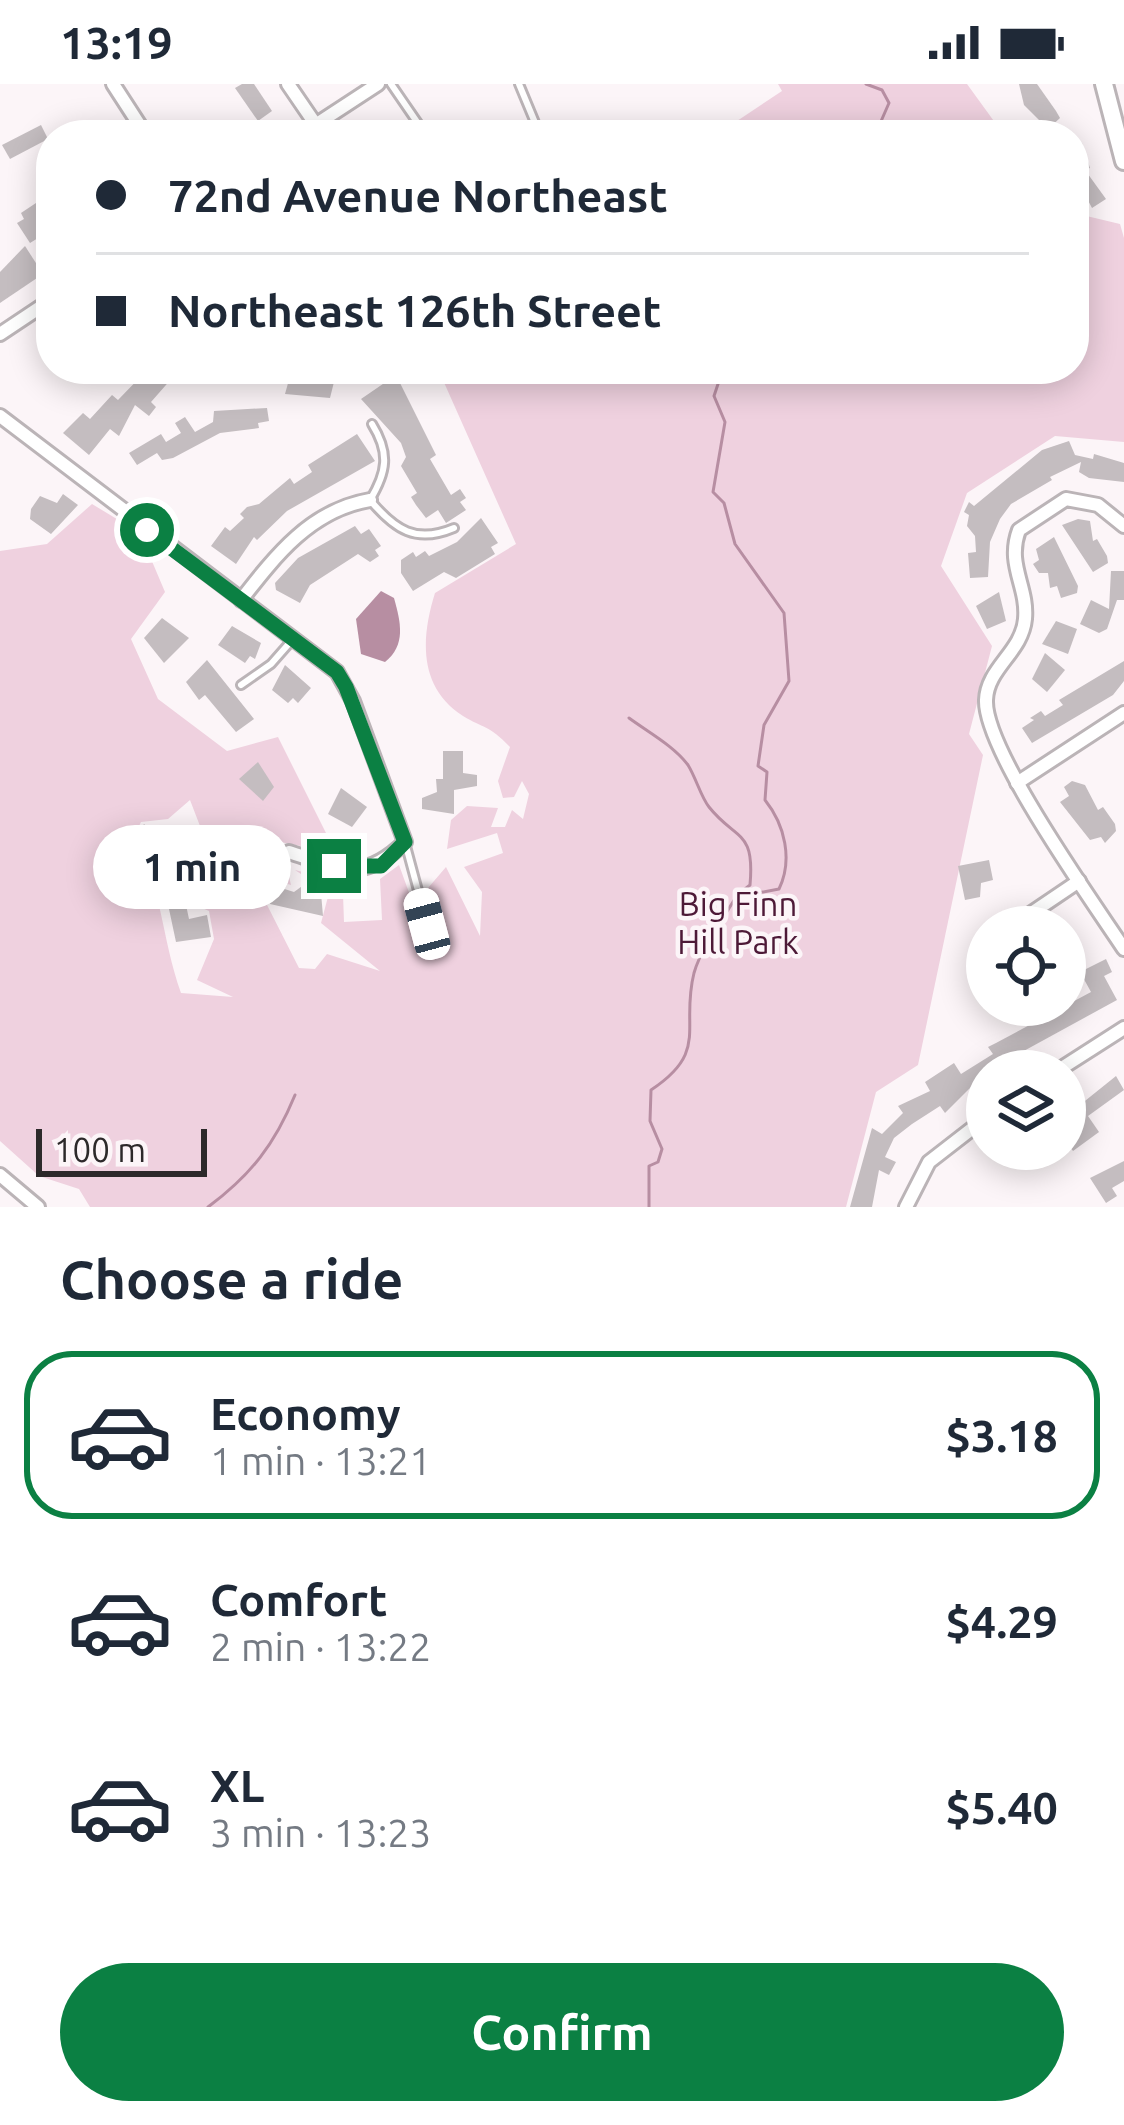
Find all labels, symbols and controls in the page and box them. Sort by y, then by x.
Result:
text: 13:19 [60,17,173,68]
text: 72nd Avenue Northeast [168,170,668,221]
text: Northeast 126th Street [168,285,661,336]
route start [120,503,174,557]
callout: 1 min [94,824,292,908]
route end [307,839,361,893]
text: 1 min [143,845,241,888]
car [400,885,454,963]
park label: Big Finn Hill Park [677,885,799,960]
map controls [966,906,1086,1170]
button: locate [966,906,1086,1026]
button: layers [966,1050,1086,1170]
scale bar [36,1123,207,1176]
text: 100 m [54,1131,146,1168]
text: Choose a ride [60,1249,403,1309]
icon: car [66,1381,174,1489]
text: Economy [210,1388,401,1439]
text: $3.18 [945,1410,1058,1461]
text: 1 min · 13:21 [210,1439,431,1482]
icon: car [66,1567,174,1675]
text: Comfort [210,1574,387,1625]
text: $4.29 [945,1596,1058,1647]
text: 2 min · 13:22 [210,1625,431,1668]
icon: car [66,1753,174,1861]
text: XL [210,1760,264,1811]
text: $5.40 [945,1782,1058,1833]
text: 3 min · 13:23 [210,1811,431,1854]
button: Confirm [60,1963,1064,2101]

